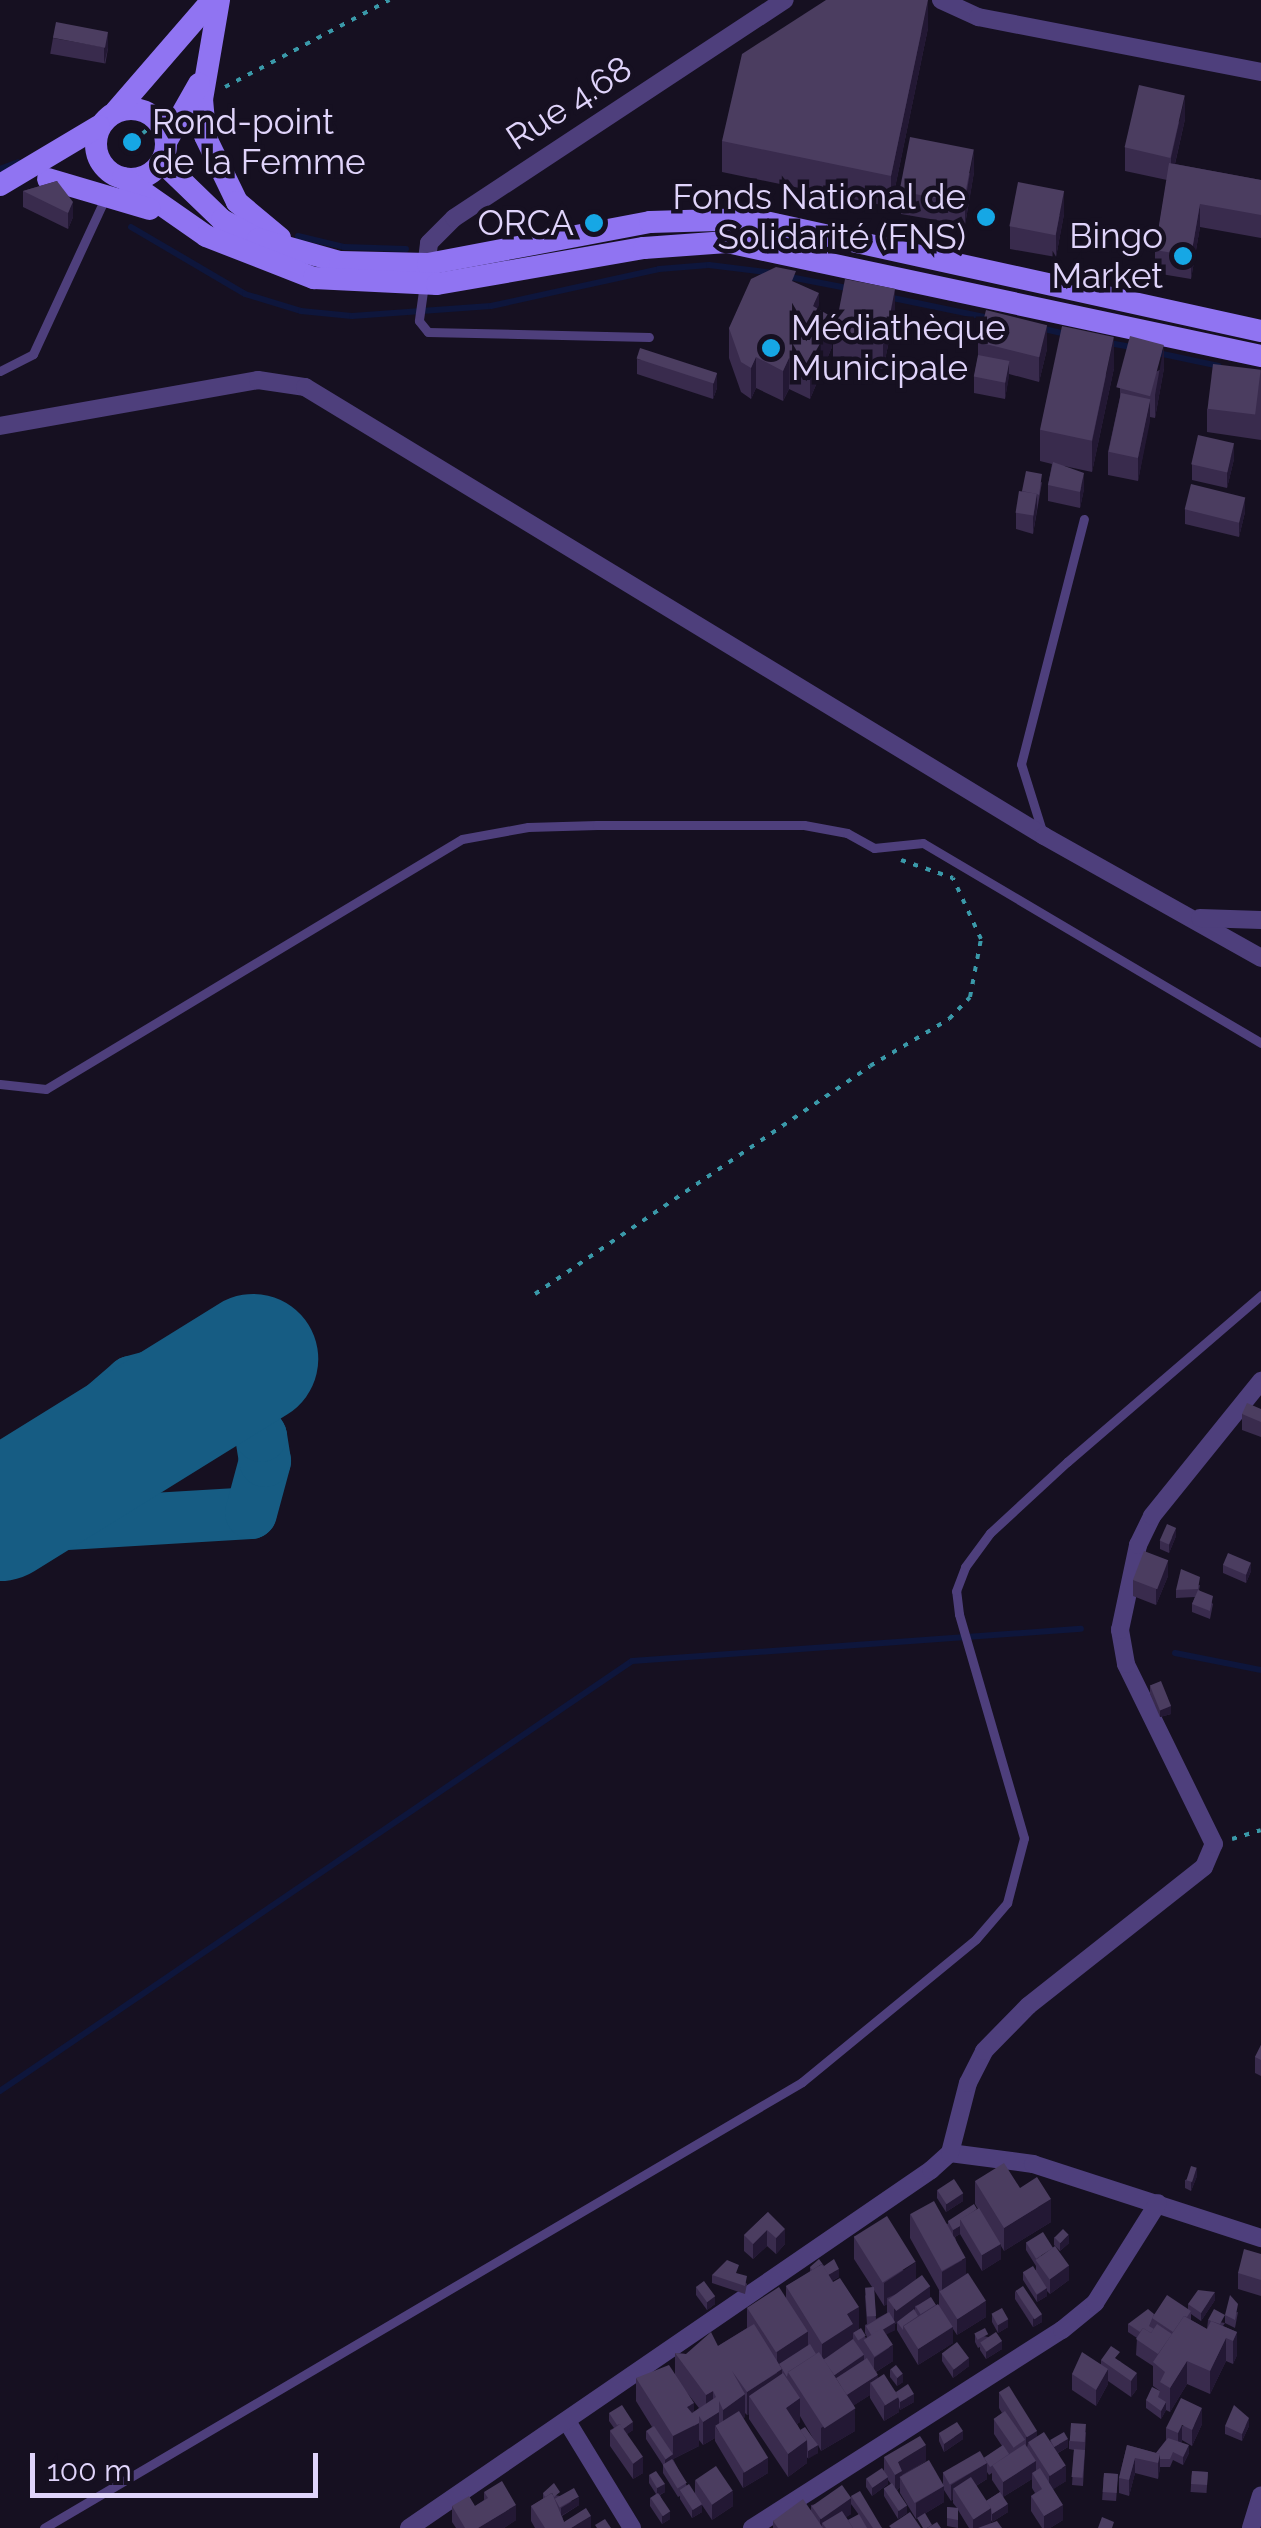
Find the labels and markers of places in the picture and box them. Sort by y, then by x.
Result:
place label: Rond-point de la Femme [152,101,366,183]
marker: Rond-point de la Femme [121,131,143,153]
place label: Fonds National de Solidarité (FNS) [671,176,966,258]
place label: ORCA [478,202,574,244]
marker: Fonds National de Solidarité (FNS) [975,206,997,228]
marker: ORCA [583,212,605,234]
place label: Bingo Market [1051,215,1163,297]
marker: Bingo Market [1172,245,1194,267]
place label: Médiathèque Municipale [791,307,1006,389]
marker: Médiathèque Municipale [760,337,782,359]

